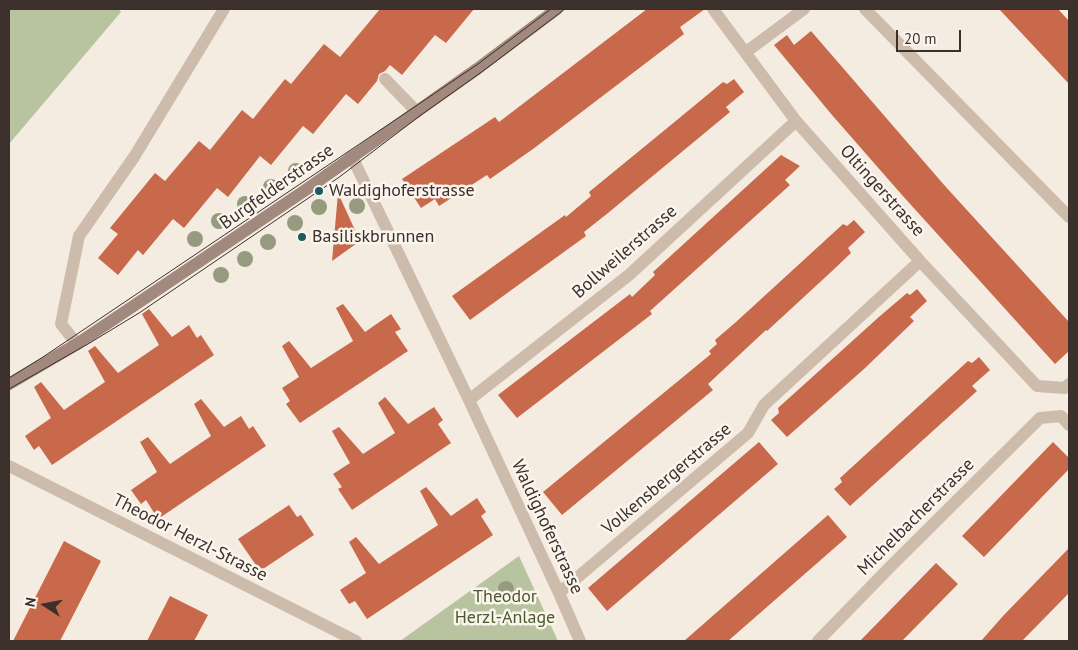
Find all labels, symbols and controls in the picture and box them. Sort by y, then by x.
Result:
scale bar [898,20,963,52]
text: 20 m [904,29,937,48]
street label: Burgfelderstrasse [216,140,338,234]
street label: Oltingerstrasse [835,141,929,241]
place label: Waldighoferstrasse [329,180,475,202]
marker: Waldighoferstrasse [313,185,325,197]
street label: Bollweilerstrasse [568,201,682,303]
place label: Basiliskbrunnen [312,226,434,248]
marker: Basiliskbrunnen [296,231,308,243]
street label: Volkensbergerstrasse [598,419,736,539]
street label: Michelbacherstrasse [853,454,979,580]
street label: Waldighoferstrasse [506,456,588,598]
street label: Theodor Herzl-Strasse [109,490,271,586]
north arrow [20,580,70,630]
park label: Theodor Herzl-Anlage [455,586,555,628]
text: N [21,596,40,608]

